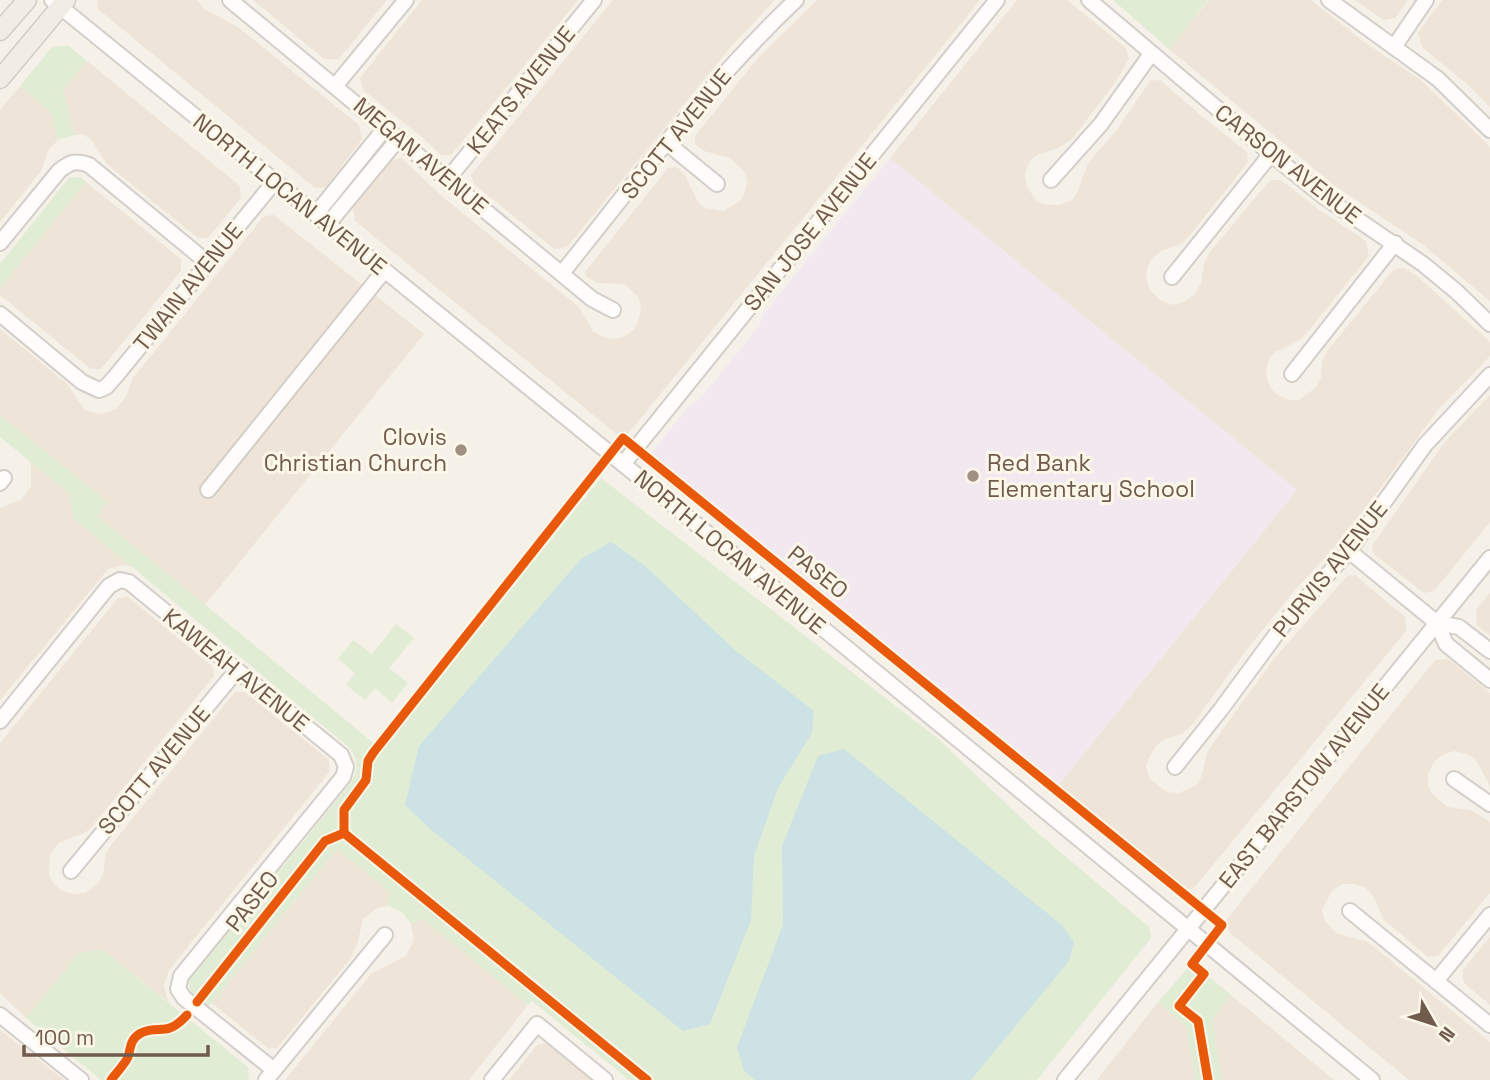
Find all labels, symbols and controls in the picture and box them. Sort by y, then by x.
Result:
street label: KEATS AVENUE [460,20,582,160]
street label: SCOTT AVENUE [614,63,738,205]
street label: MEGAN AVENUE [347,91,495,221]
street label: CARSON AVENUE [1209,97,1367,231]
street label: NORTH LOCAN AVENUE [187,107,393,281]
street label: SAN JOSE AVENUE [737,147,883,317]
street label: TWAIN AVENUE [127,216,249,358]
place label: Clovis Christian Church [264,422,447,478]
marker: Clovis Christian Church [453,442,469,458]
place label: Red Bank Elementary School [987,448,1195,504]
street label: NORTH LOCAN AVENUE [628,463,832,641]
marker: Red Bank Elementary School [965,468,981,484]
street label: PURVIS AVENUE [1266,495,1394,643]
street label: PASEO [782,539,854,605]
street label: KAWEAH AVENUE [157,602,315,738]
street label: EAST BARSTOW AVENUE [1212,678,1396,894]
street label: SCOTT AVENUE [91,699,217,841]
street label: PASEO [219,864,285,938]
north arrow [1399,989,1469,1059]
scale bar [24,1014,208,1058]
text: N [1433,1022,1461,1047]
text: 100 m [35,1024,94,1051]

